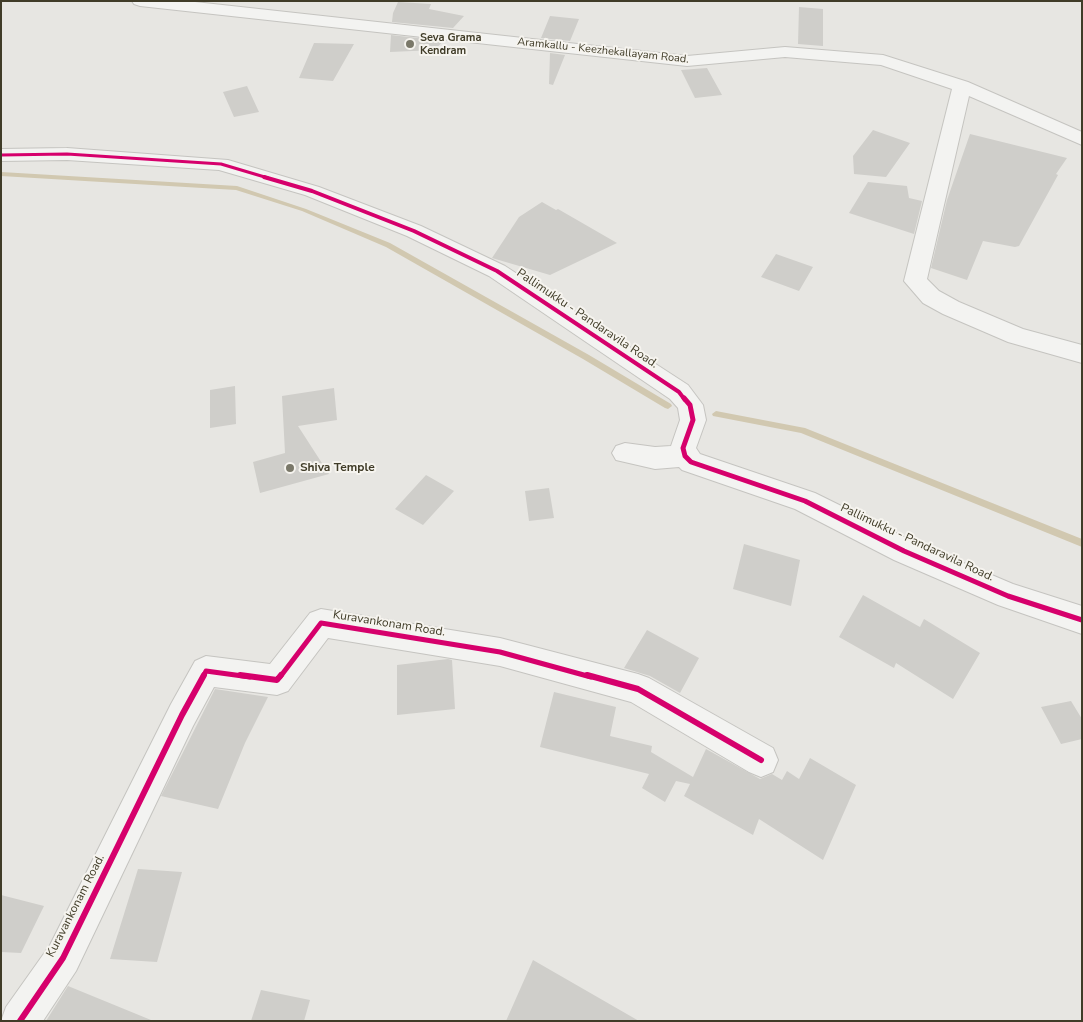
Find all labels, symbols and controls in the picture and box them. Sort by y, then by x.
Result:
place label: Seva Grama Kendram [420,31,482,57]
street label: Aramkallu - Keezhekallayam Road. [517,35,689,67]
marker: Seva Grama Kendram [404,38,416,50]
street label: Pallimukku - Pandaravila Road. [514,266,660,372]
place label: Shiva Temple [300,461,375,475]
marker: Shiva Temple [284,462,296,474]
street label: Pallimukku - Pandaravila Road. [838,501,996,585]
street label: Kuravankonam Road. [332,608,446,640]
street label: Kuravankonam Road. [44,852,108,960]

